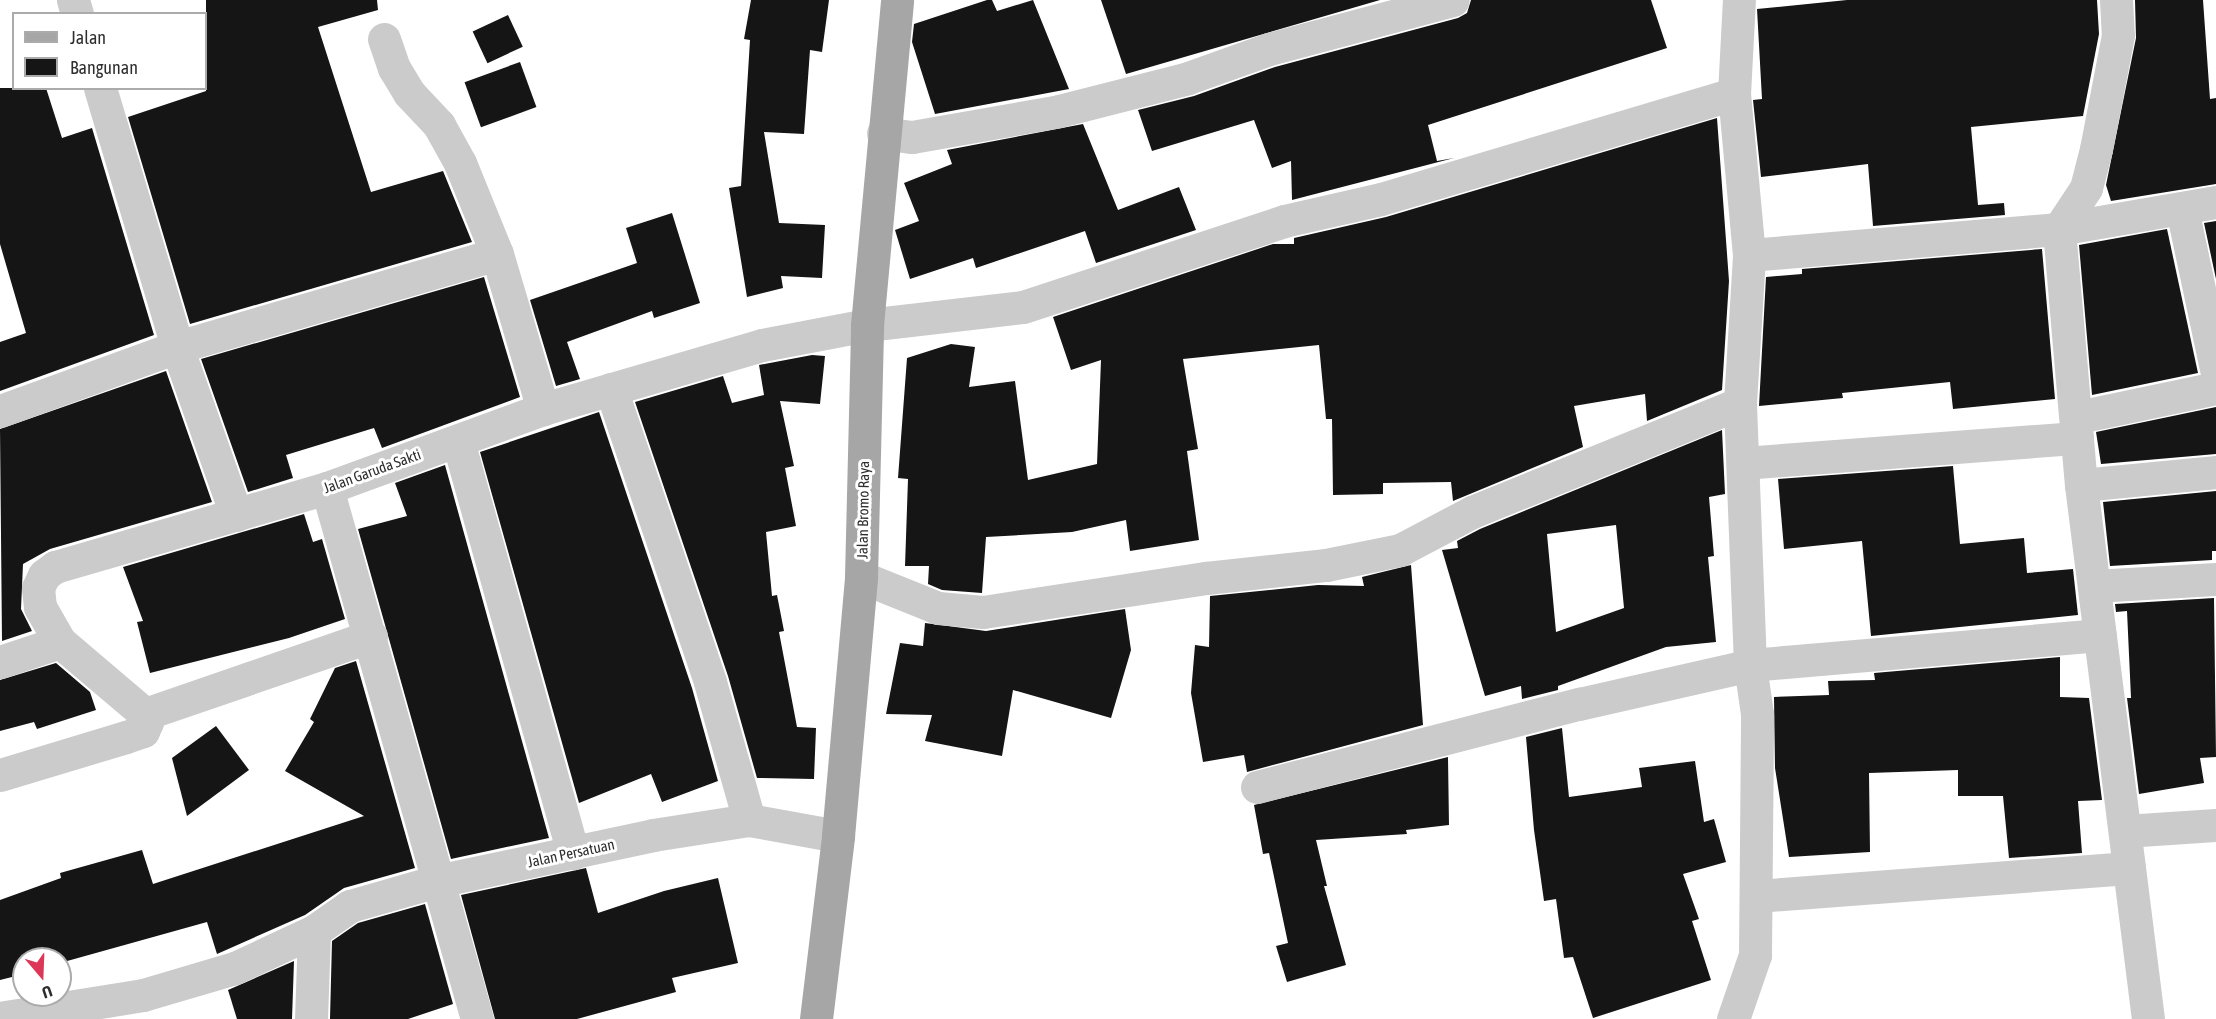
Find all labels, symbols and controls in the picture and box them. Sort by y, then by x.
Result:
legend [12,12,207,90]
text: Jalan [70,27,106,48]
text: Bangunan [70,57,138,78]
street label: Jalan Garuda Sakti [321,445,423,497]
street label: Jalan Bromo Raya [853,461,873,559]
street label: Jalan Persatuan [526,835,616,871]
north arrow [12,947,72,1007]
text: U [40,982,55,1002]

